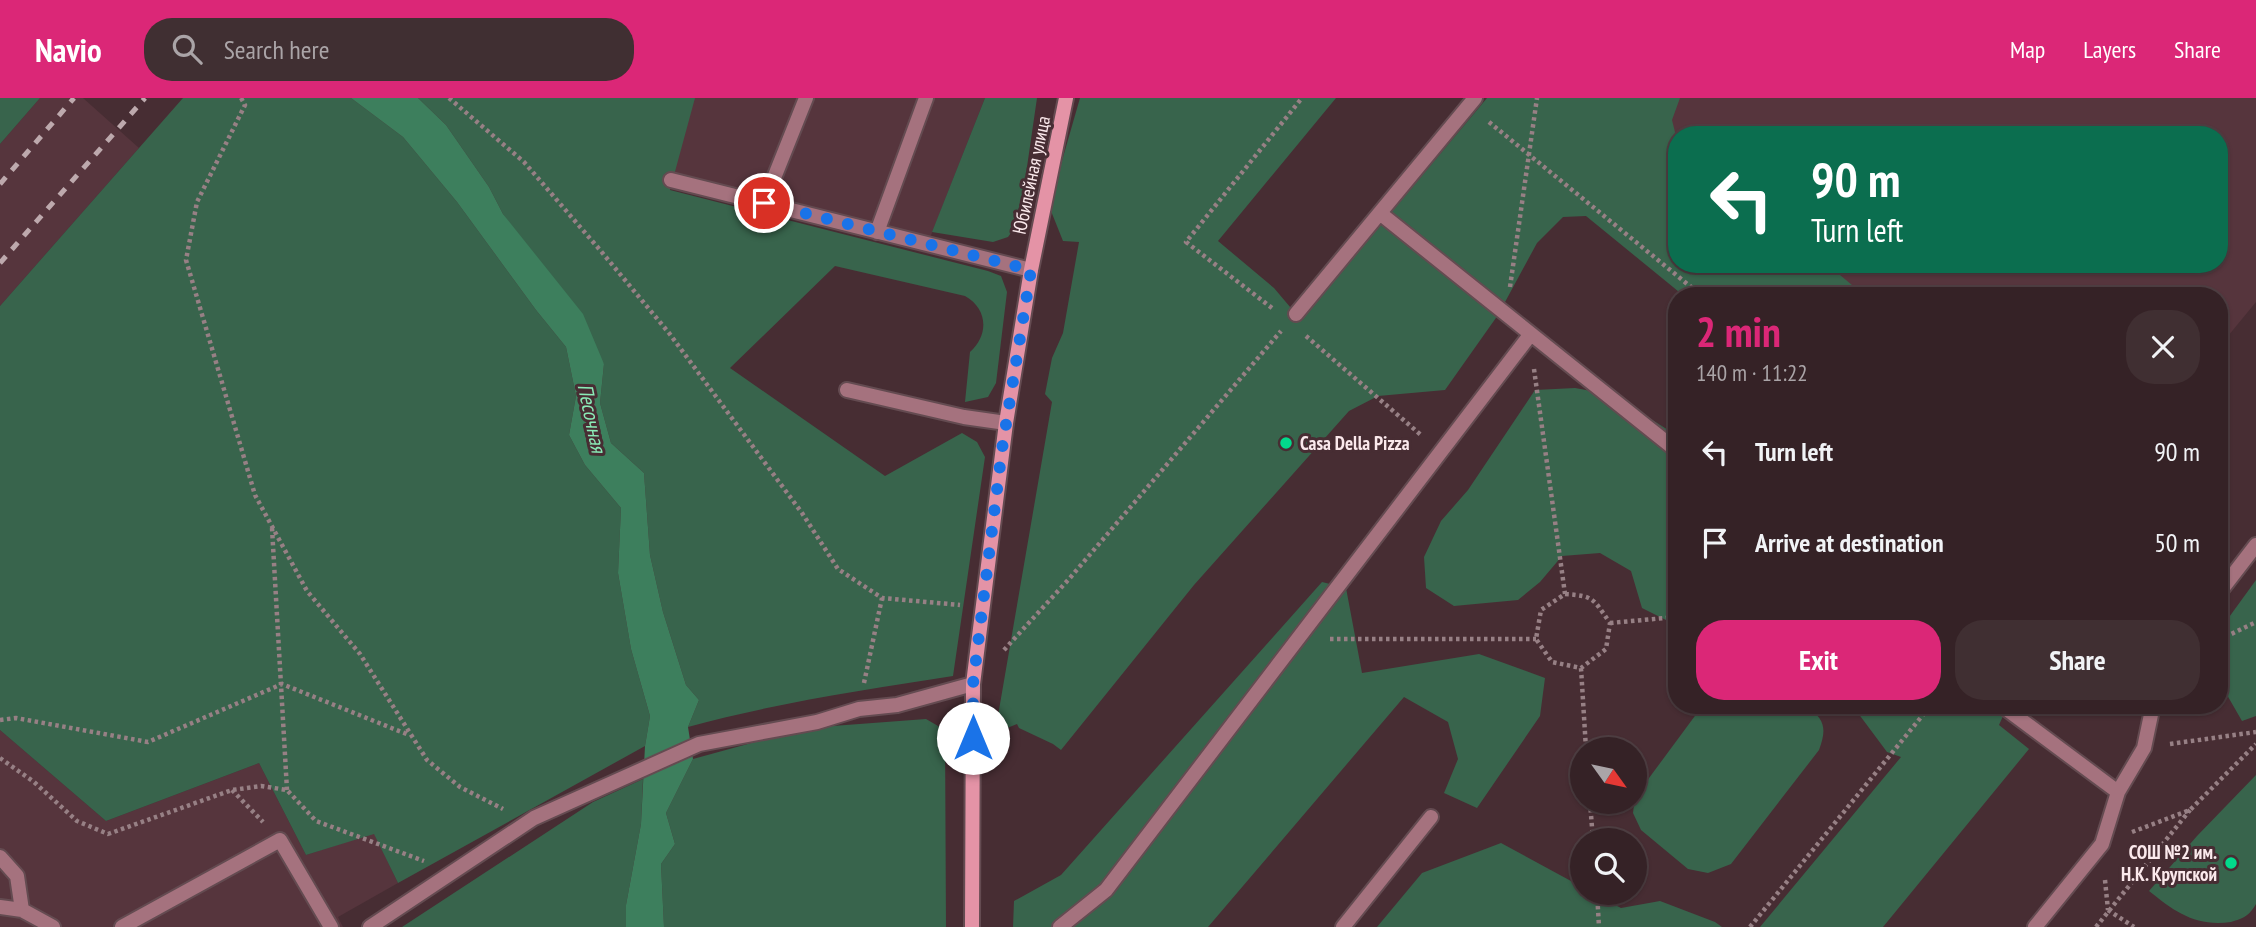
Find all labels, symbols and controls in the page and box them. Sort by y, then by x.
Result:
search box [144,18,634,81]
text: Navio [35,28,102,71]
icon: search [168,30,206,68]
text: Search here [224,33,329,66]
text: Map [2010,34,2045,65]
text: Layers [2083,34,2136,65]
text: Share [2174,34,2221,65]
street label: Юбилейная улица [1007,114,1055,236]
text: 90 m [1811,147,1900,211]
icon: left [1696,154,1787,245]
pin [734,173,794,233]
icon: arrive [745,184,783,222]
text: Turn left [1811,209,1903,251]
text: 2 min [1696,304,1781,359]
button: close [2126,310,2200,384]
text: 140 m · 11:22 [1696,358,1808,387]
water label: Песочная [572,381,613,457]
place label: Casa Della Pizza [1300,431,1410,455]
icon: left [1696,433,1734,471]
marker: Casa Della Pizza [1278,435,1294,451]
text: Turn left [1755,435,1833,468]
text: 90 m [2154,435,2200,468]
icon: arrive [1696,524,1734,562]
text: Arrive at destination [1755,526,1944,559]
text: 50 m [2154,526,2200,559]
button: Exit [1696,620,1941,700]
button: Share [1955,620,2200,700]
position arrow [936,701,1010,775]
north arrow [1570,737,1647,814]
map controls [1570,737,1647,905]
button: search [1570,828,1647,905]
place label: СОШ №2 им. Н.К. Крупской [2121,840,2217,886]
marker: СОШ №2 им. Н.К. Крупской [2223,855,2239,871]

